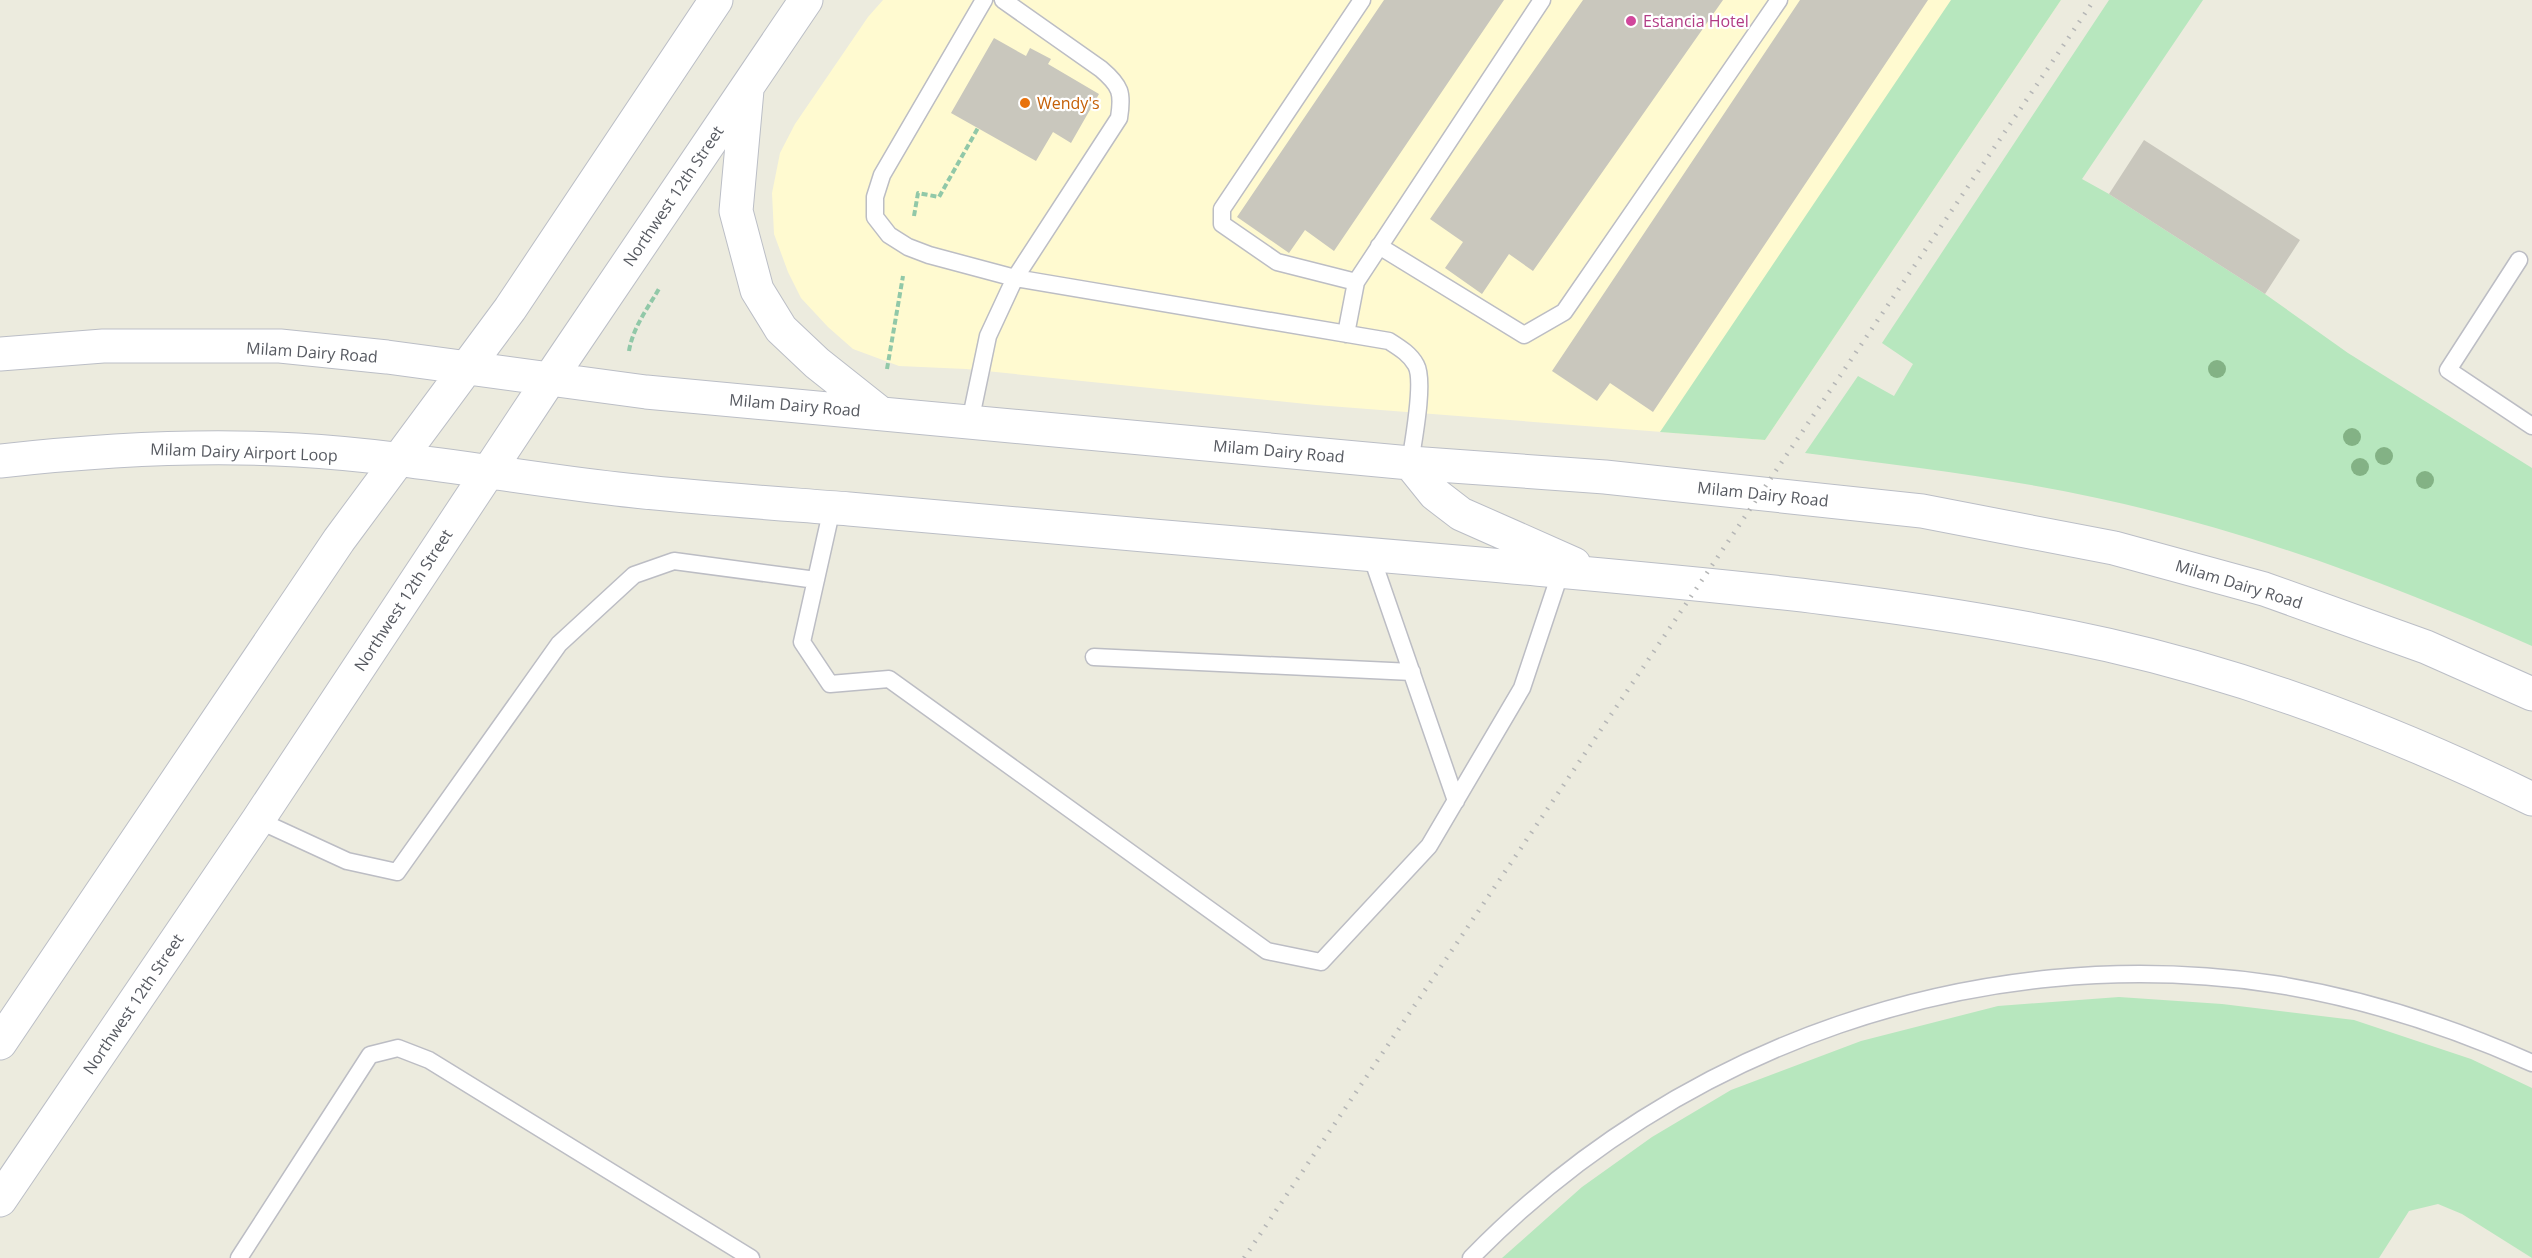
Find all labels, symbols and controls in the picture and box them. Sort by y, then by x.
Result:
place label: Estancia Hotel [1643,10,1749,32]
marker: Estancia Hotel [1624,14,1638,28]
place label: Wendy's [1037,92,1100,114]
marker: Wendy's [1018,96,1032,110]
street label: Northwest 12th Street [618,121,728,271]
street label: Milam Dairy Road [246,336,378,368]
street label: Milam Dairy Road [728,388,862,422]
street label: Milam Dairy Road [1212,434,1346,468]
street label: Milam Dairy Airport Loop [150,438,338,466]
street label: Milam Dairy Road [1696,476,1830,512]
street label: Northwest 12th Street [349,524,457,675]
street label: Milam Dairy Road [2173,554,2305,614]
street label: Northwest 12th Street [78,929,188,1079]

